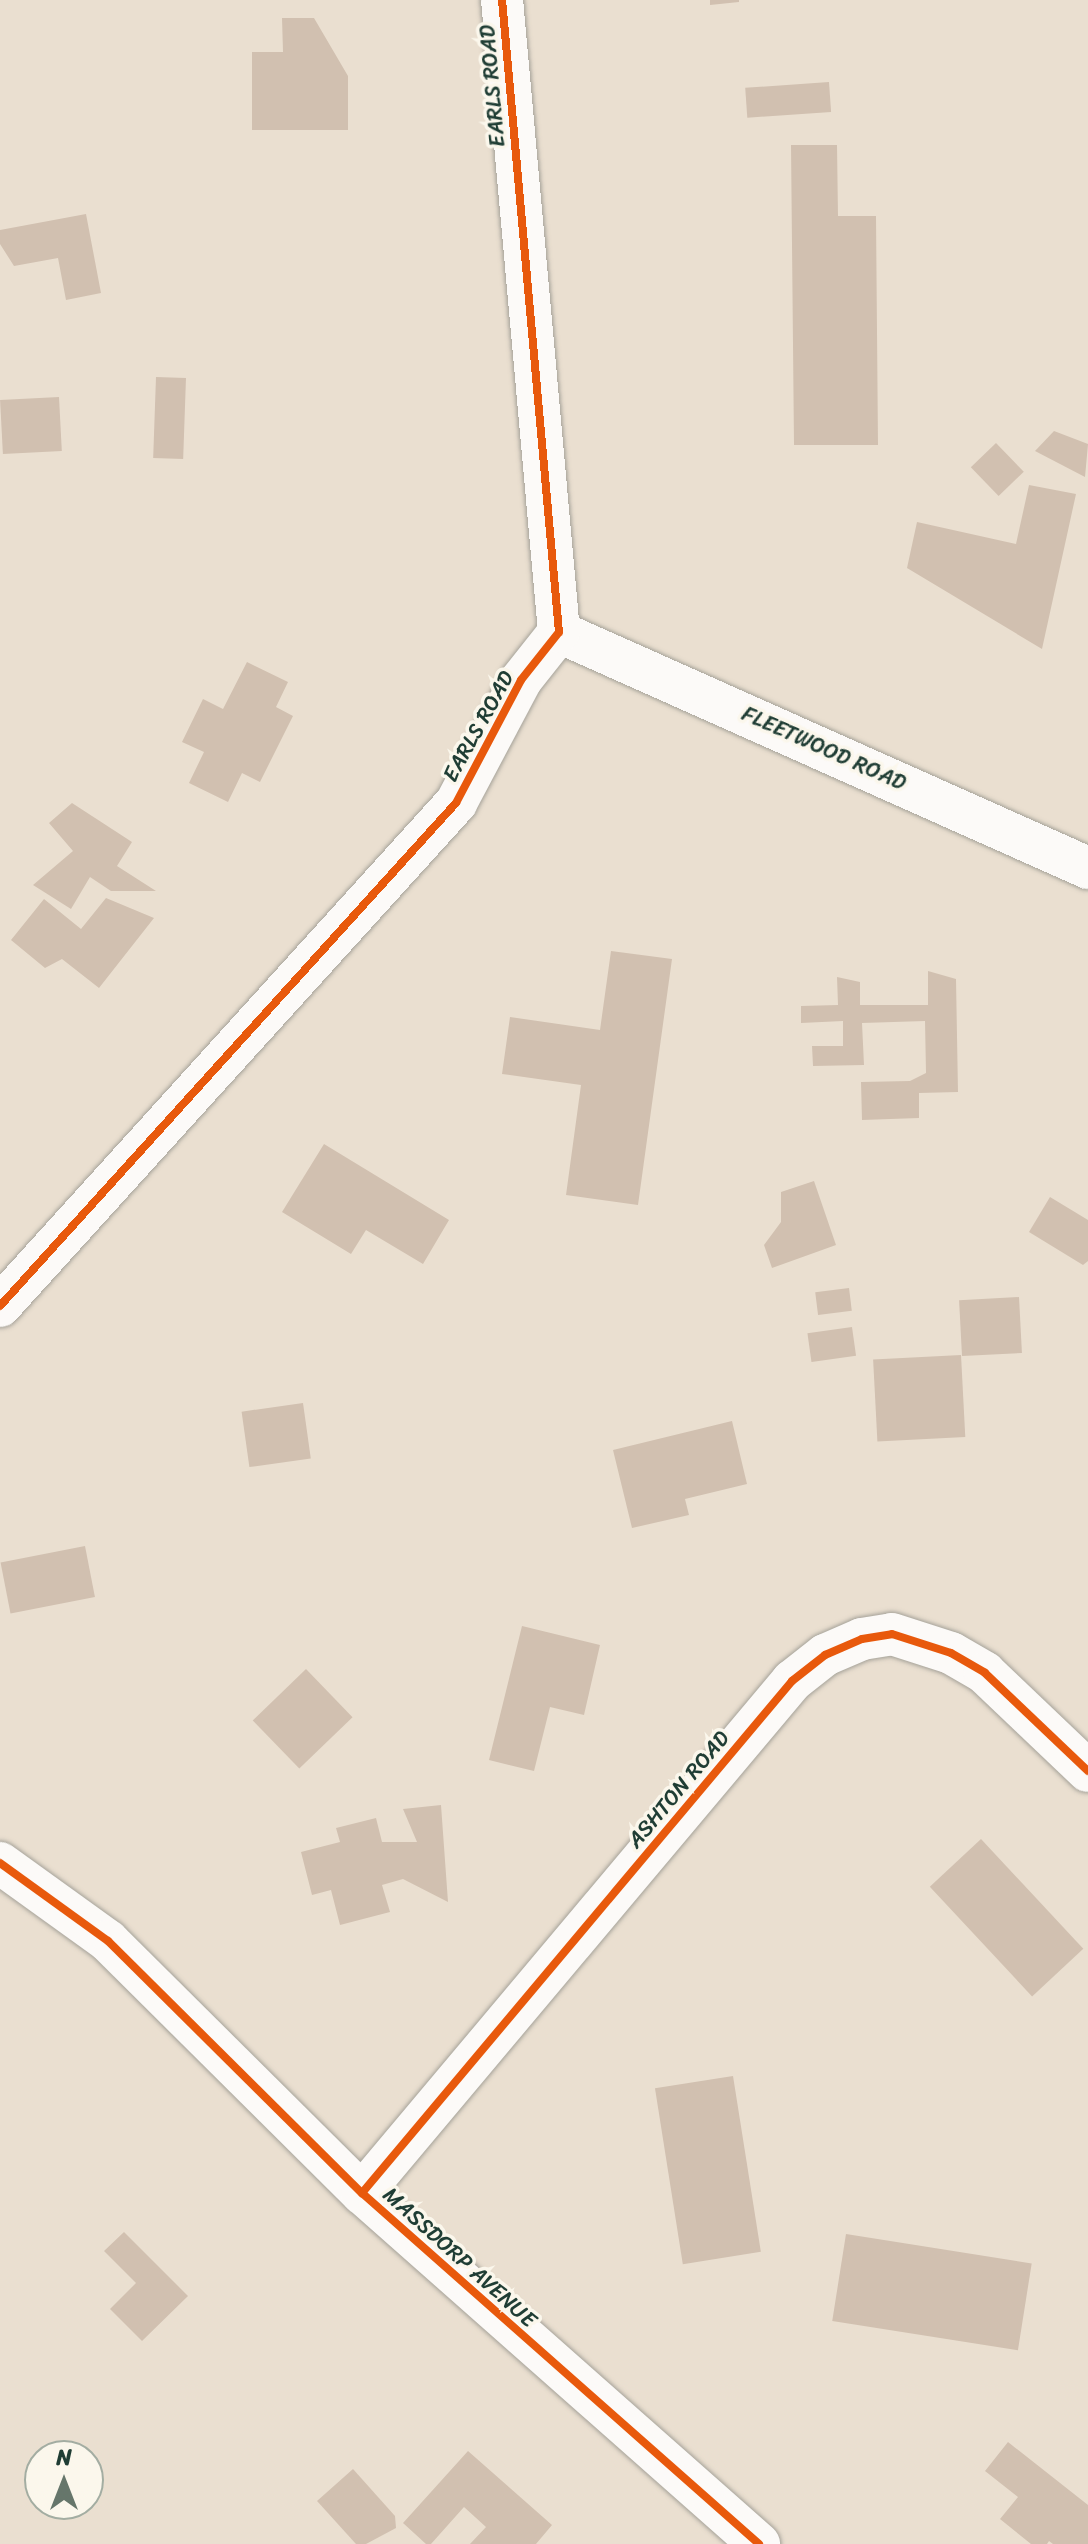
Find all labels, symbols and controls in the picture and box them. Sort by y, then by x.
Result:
street label: EARLS ROAD [474,24,510,148]
street label: EARLS ROAD [437,666,519,786]
street label: FLEETWOOD ROAD [738,700,910,796]
street label: ASHTON ROAD [621,1725,735,1853]
street label: MASSDORP AVENUE [377,2181,543,2333]
text: N [56,2438,72,2477]
north arrow [24,2440,104,2520]

